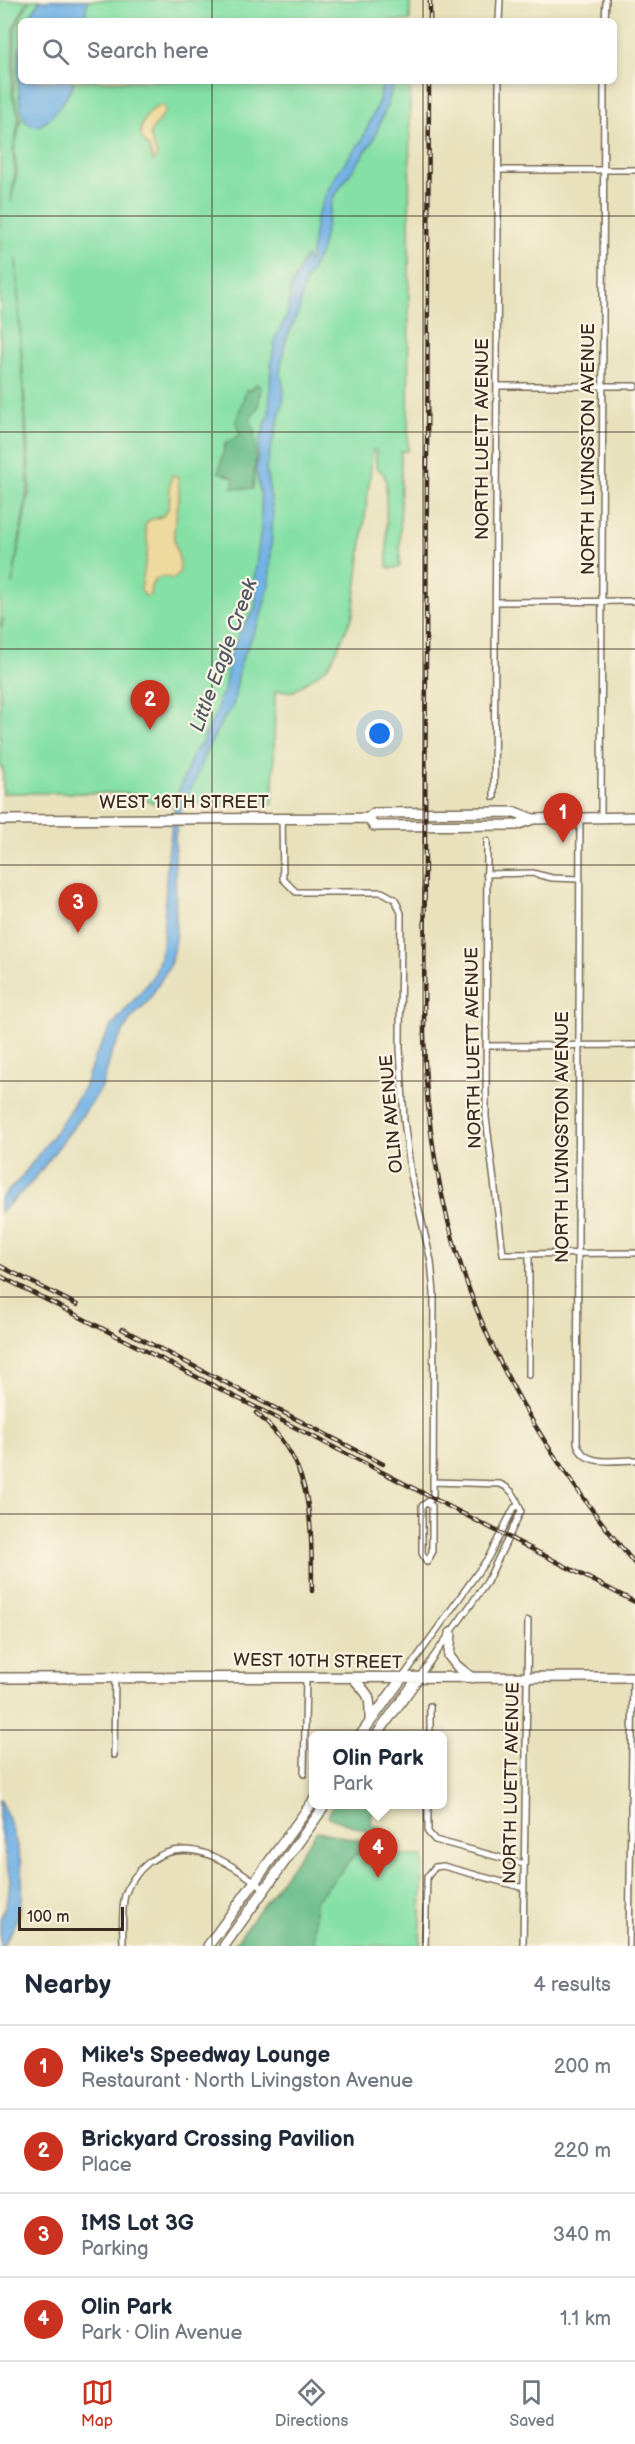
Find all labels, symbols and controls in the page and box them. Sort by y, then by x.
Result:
search box [18,18,617,84]
icon: search [39,35,72,68]
text: Search here [87,38,209,65]
street label: NORTH LIVINGSTON AVENUE [578,323,599,575]
street label: NORTH LUETT AVENUE [472,338,493,540]
water label: Little Eagle Creek [185,575,263,735]
pin: 2 [130,680,170,730]
your location [365,719,394,748]
street label: WEST 16TH STREET [99,792,269,813]
pin: 1 [544,794,582,843]
pin: 3 [58,884,98,933]
street label: NORTH LUETT AVENUE [461,947,486,1149]
street label: NORTH LIVINGSTON AVENUE [552,1011,573,1263]
street label: OLIN AVENUE [376,1054,407,1174]
street label: WEST 10TH STREET [233,1650,403,1673]
street label: NORTH LUETT AVENUE [499,1682,524,1884]
popup [309,1731,447,1809]
text: Olin Park [333,1745,423,1772]
text: Park [333,1772,373,1796]
pin: 4 [358,1828,398,1878]
scale bar [18,1904,124,1932]
text: 100 m [27,1908,70,1927]
text: Nearby [24,1970,111,2001]
text: 4 results [533,1973,611,1997]
text: Mike's Speedway Lounge [81,2042,330,2069]
text: 1 [39,2055,48,2079]
text: 200 m [554,2055,611,2079]
text: Restaurant · North Livingston Avenue [81,2069,413,2093]
text: Brickyard Crossing Pavilion [81,2126,355,2153]
text: 2 [38,2139,49,2163]
text: 220 m [554,2139,611,2163]
text: Place [81,2153,132,2177]
text: IMS Lot 3G [81,2210,194,2237]
text: 3 [38,2223,49,2247]
text: 340 m [553,2223,611,2247]
text: Parking [81,2237,149,2261]
text: Olin Park [81,2294,172,2321]
text: 4 [38,2307,49,2331]
text: 1.1 km [560,2307,611,2331]
text: Park · Olin Avenue [81,2321,242,2345]
tab: Map [81,2376,114,2431]
tab: Directions [275,2376,348,2431]
tab: Saved [509,2376,554,2431]

